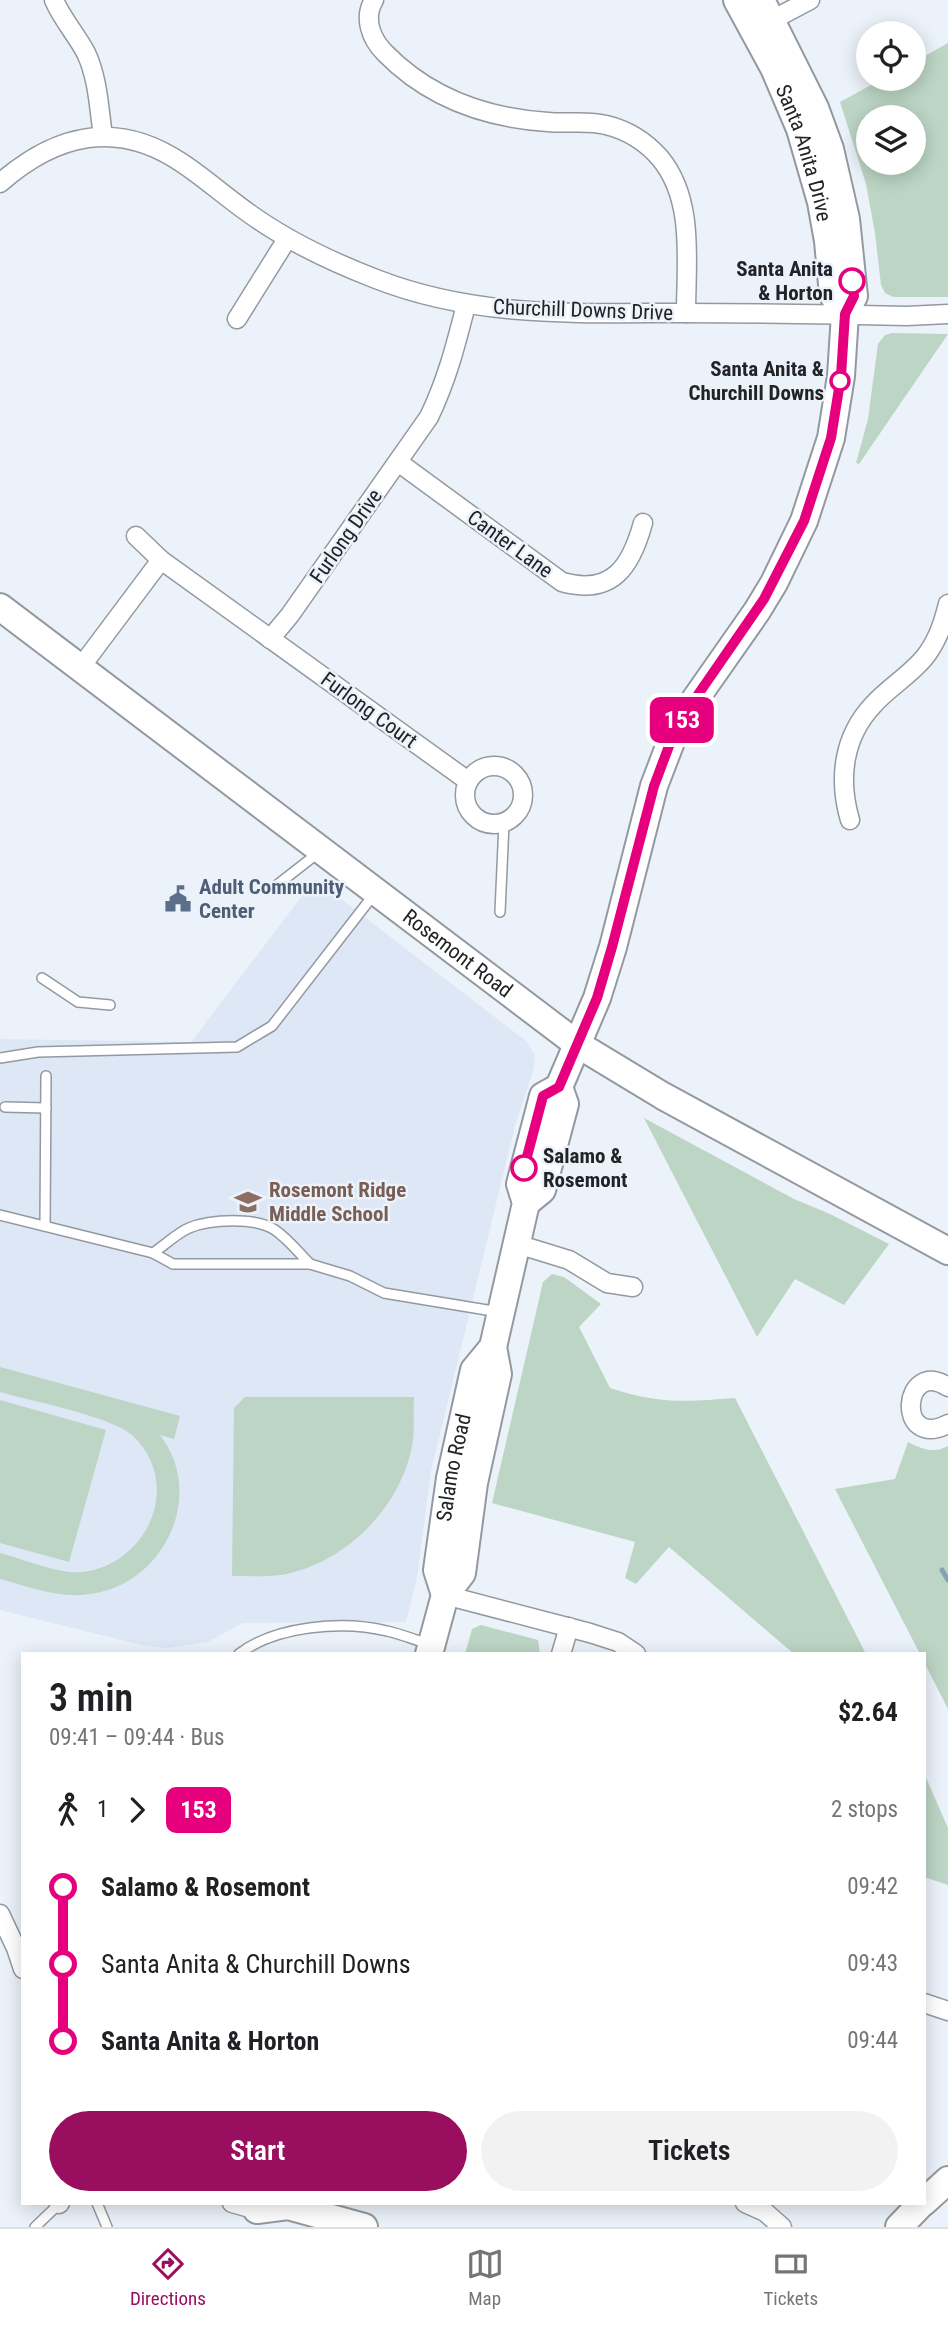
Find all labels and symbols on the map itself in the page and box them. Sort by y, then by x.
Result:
street label: Santa Anita Drive [771,81,836,223]
place label: Santa Anita & Horton [736,257,833,305]
marker: Santa Anita & Horton [839,268,865,294]
street label: Churchill Downs Drive [493,295,674,325]
place label: Santa Anita & Churchill Downs [688,357,824,405]
marker: Santa Anita & Churchill Downs [830,371,850,391]
street label: Furlong Drive [305,484,387,588]
street label: Canter Lane [463,505,557,583]
street label: Furlong Court [316,667,422,753]
line badge: 153 [642,697,722,743]
place label: Adult Community Center [199,875,345,923]
public building icon: Adult Community Center [163,884,193,914]
street label: Rosemont Road [398,904,517,1003]
place label: Salamo & Rosemont [543,1144,627,1192]
marker: Salamo & Rosemont [511,1155,537,1181]
place label: Rosemont Ridge Middle School [269,1178,406,1226]
school or university icon: Rosemont Ridge Middle School [233,1187,263,1217]
street label: Salamo Road [432,1412,476,1523]

